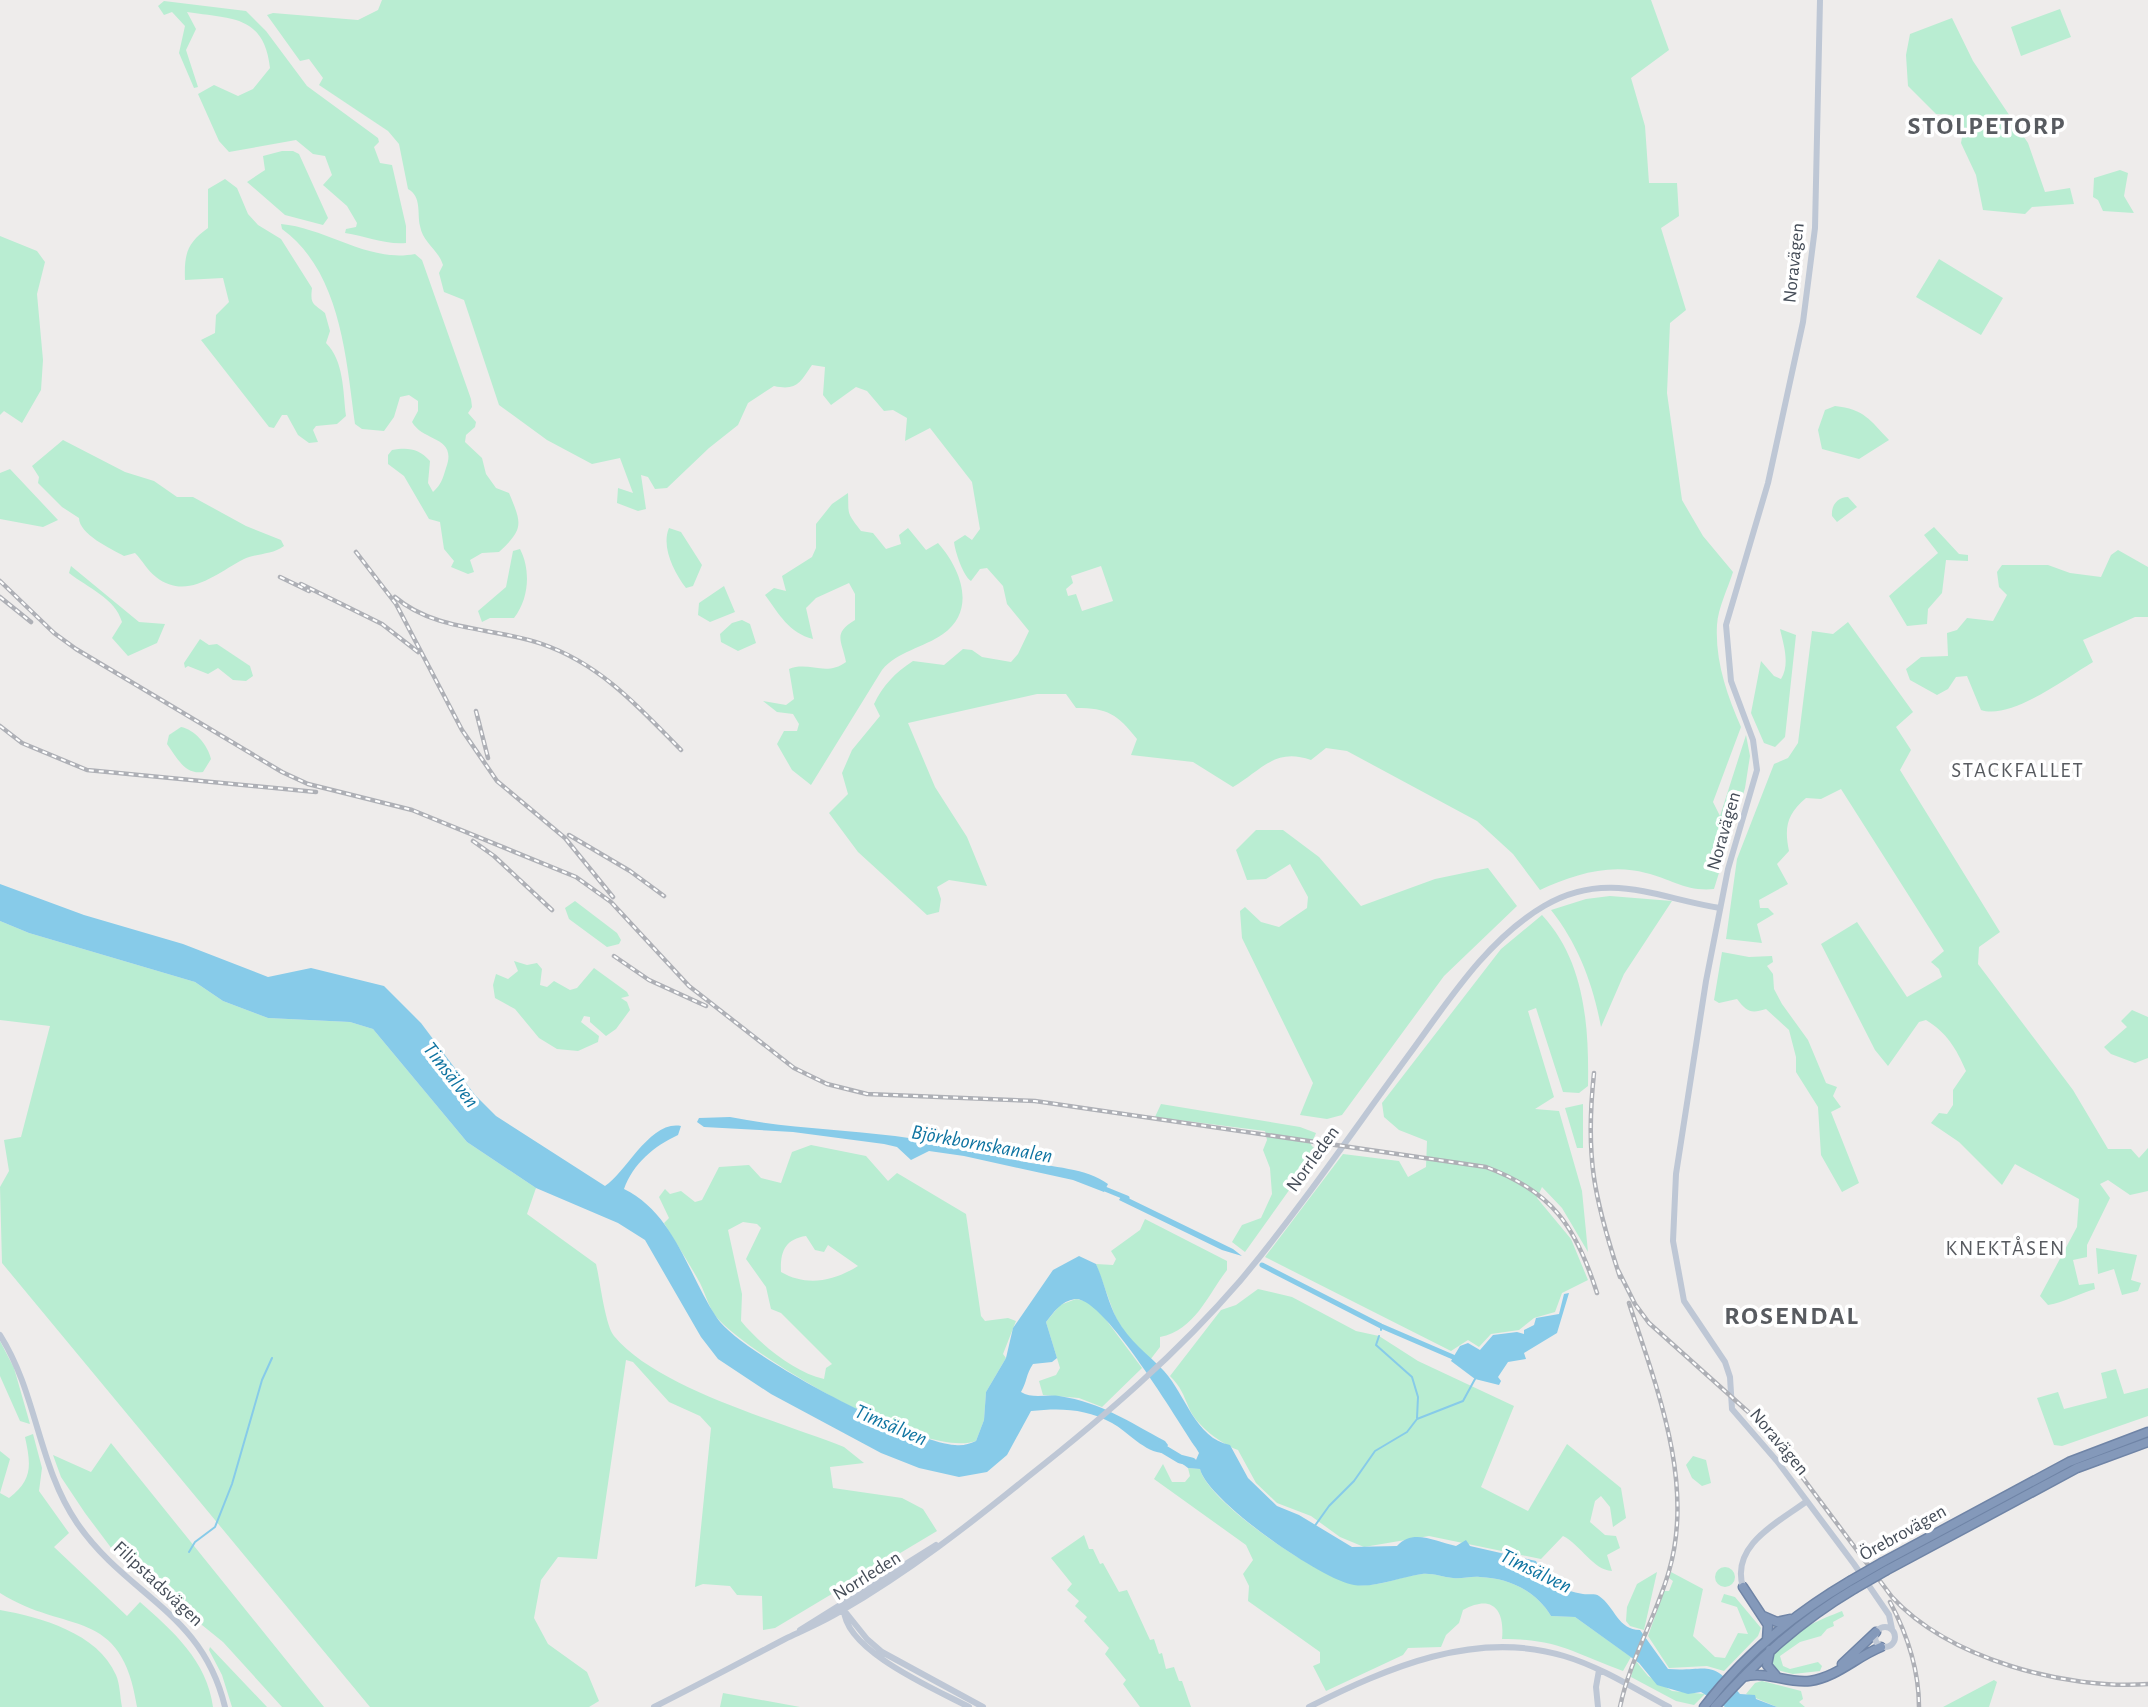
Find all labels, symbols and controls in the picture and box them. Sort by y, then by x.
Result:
district label: STOLPETORP [1908,113,2066,139]
street label: Noravägen [1780,222,1808,304]
district label: STACKFALLET [1951,760,2085,781]
street label: Noravägen [1704,790,1744,872]
water label: Timsälven [419,1038,483,1112]
water label: Björkbornskanalen [910,1121,1054,1167]
street label: Norrleden [1283,1123,1343,1195]
district label: KNEKTÅSEN [1946,1236,2066,1259]
district label: ROSENDAL [1724,1303,1860,1329]
water label: Timsälven [852,1400,930,1450]
street label: Noravägen [1746,1405,1812,1479]
street label: Örebrovägen [1856,1501,1950,1565]
street label: Filipstadsvägen [110,1538,206,1630]
water label: Timsälven [1497,1545,1575,1597]
street label: Norrleden [830,1548,904,1604]

